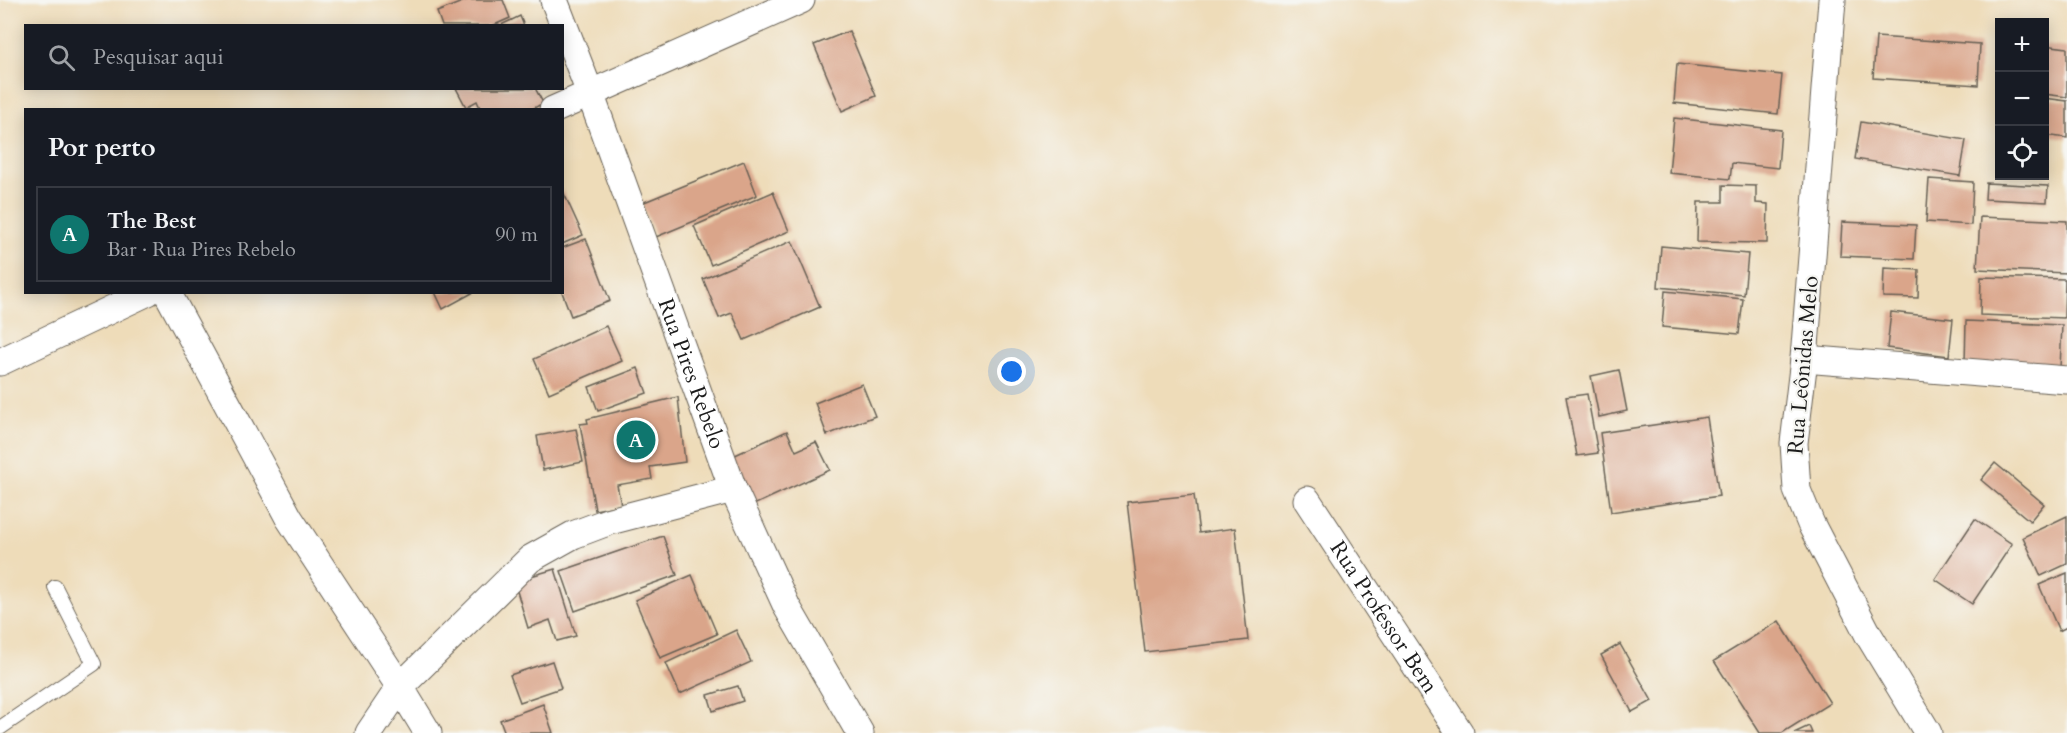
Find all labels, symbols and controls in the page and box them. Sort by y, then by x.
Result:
map controls [1995,18,2049,180]
button: + [1995,18,2049,72]
search box [24,24,564,90]
icon: search [45,41,78,74]
text: Pesquisar aqui [93,42,224,72]
button: − [1995,72,2049,126]
button: locate [1995,126,2049,180]
text: Por perto [48,130,156,165]
text: The Best [107,206,196,236]
text: A [62,221,77,248]
text: 90 m [495,221,538,248]
text: Bar · Rua Pires Rebelo [107,236,296,263]
street label: Rua Leônidas Melo [1780,274,1826,456]
street label: Rua Pires Rebelo [650,294,732,453]
your location [997,357,1026,386]
pin: A [616,418,656,462]
street label: Rua Professor Bem [1323,535,1445,699]

